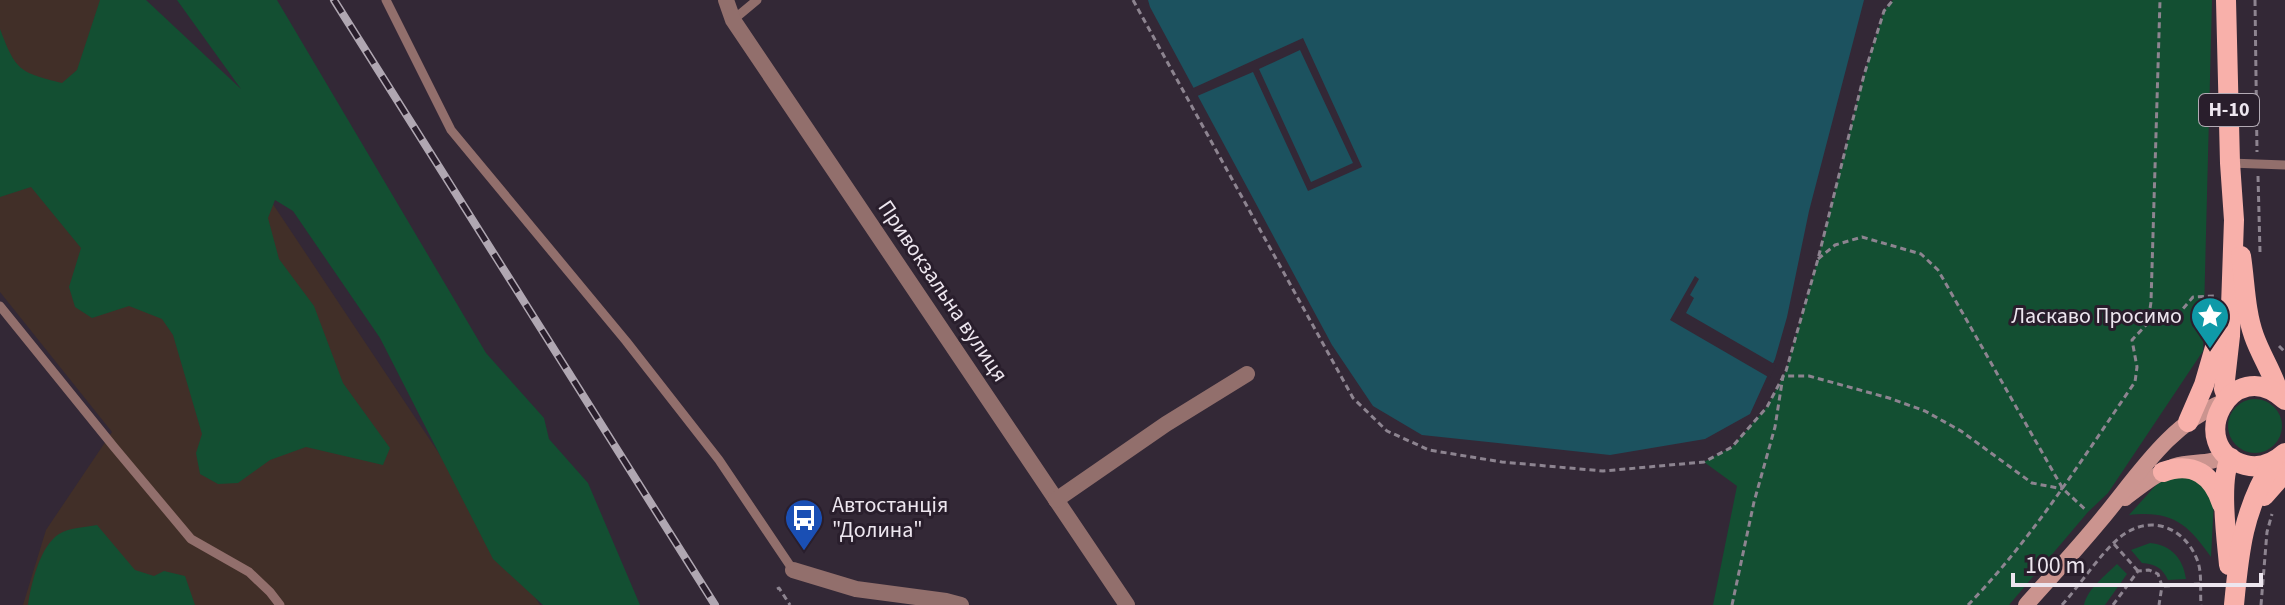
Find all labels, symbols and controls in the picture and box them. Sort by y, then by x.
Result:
road number: Н-10 [2199,94,2259,126]
street label: Привокзальна вулиця [870,194,1016,388]
place icon: Ласкаво Просимо [2189,295,2231,350]
place label: Ласкаво Просимо [2011,300,2182,332]
place label: Автостанція "Долина" [832,489,948,546]
bus stop icon: Автостанція "Долина" [783,497,825,552]
scale bar [2013,537,2261,587]
text: 100 m [2025,548,2085,583]

